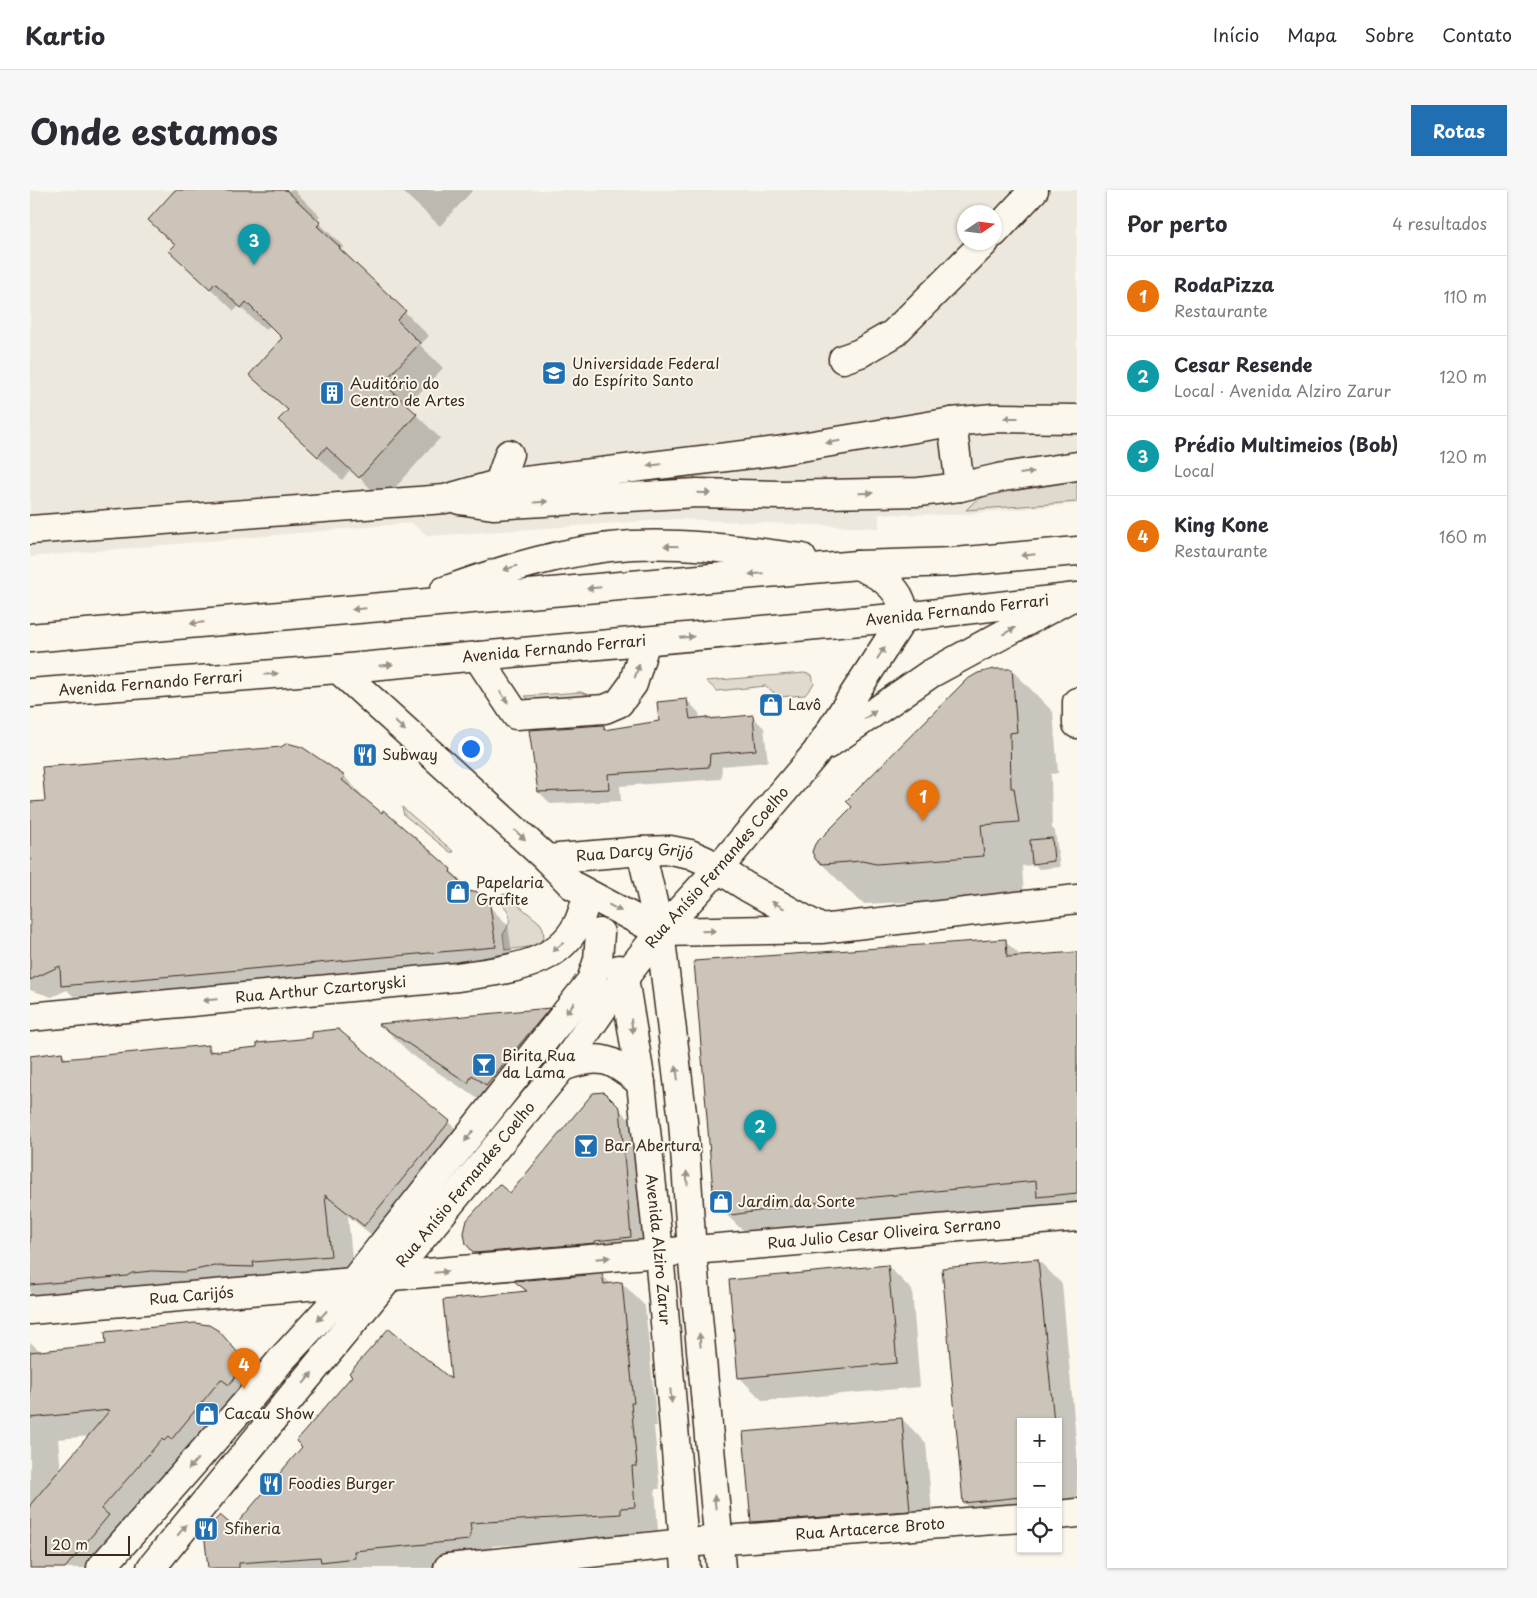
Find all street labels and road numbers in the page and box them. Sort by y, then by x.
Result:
street label: Avenida Fernando Ferrari [864,587,1050,630]
street label: Avenida Fernando Ferrari [461,628,647,668]
street label: Avenida Fernando Ferrari [58,663,243,701]
street label: Rua Anísio Fernandes Coelho [639,781,793,952]
street label: Rua Darcy Grijó [575,837,696,866]
street label: Rua Arthur Czartoryski [234,969,407,1008]
street label: Rua Anísio Fernandes Coelho [389,1096,539,1271]
street label: Avenida Alziro Zarur [641,1173,678,1326]
street label: Rua Julio Cesar Oliveira Serrano [766,1211,1002,1254]
street label: Rua Carijós [148,1279,234,1310]
street label: Rua Artacerce Broto [795,1511,946,1545]

